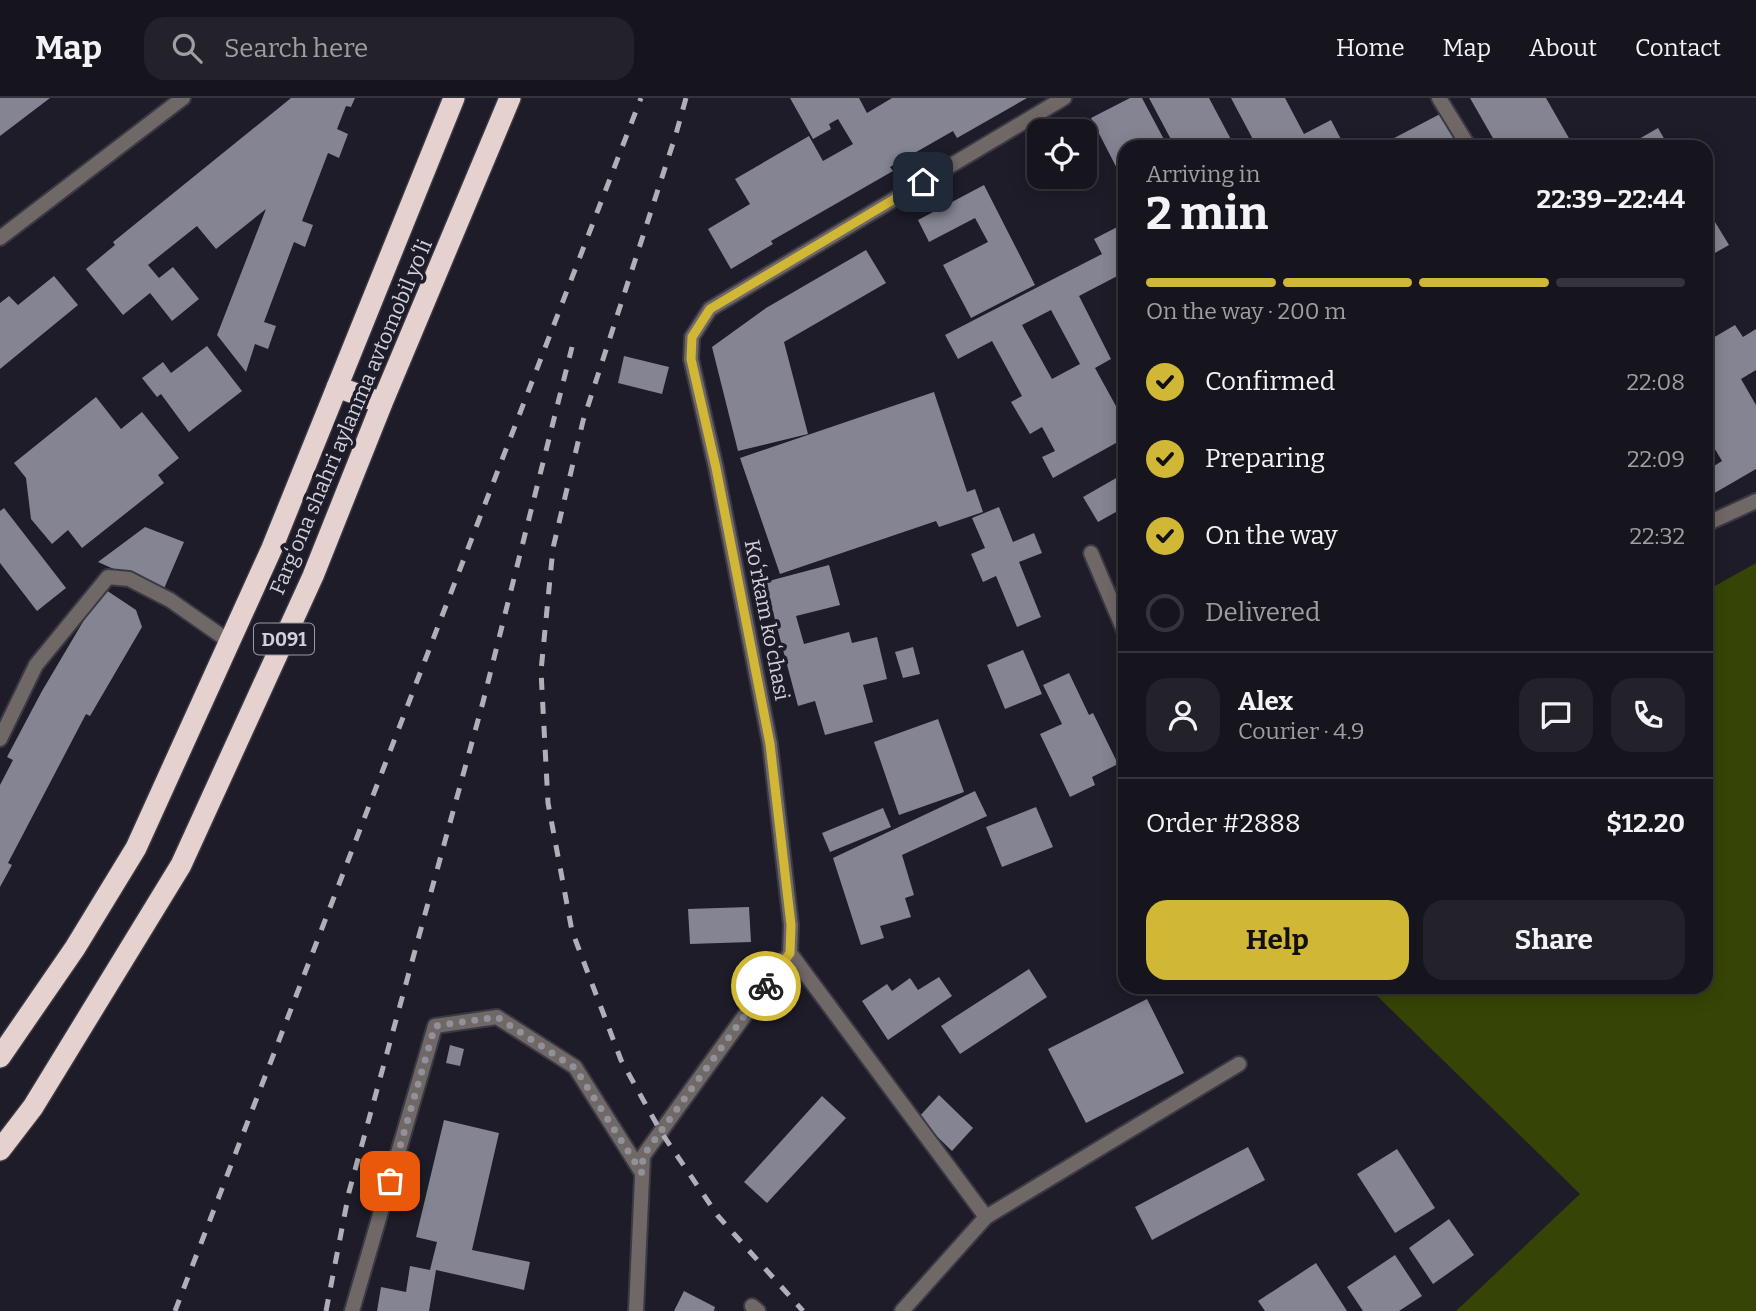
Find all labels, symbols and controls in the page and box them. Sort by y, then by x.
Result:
search box [144,17,634,80]
text: Map [35,28,102,68]
icon: search [168,29,206,67]
text: Search here [224,33,368,64]
text: Home [1336,34,1405,62]
text: Map [1443,34,1491,62]
text: About [1529,34,1597,62]
text: Contact [1635,34,1721,62]
map controls [1027,119,1097,189]
button: locate [1027,119,1097,189]
pin [893,152,953,212]
text: Arriving in [1146,160,1260,188]
icon: home [904,163,942,201]
text: 22:39–22:44 [1537,184,1685,215]
text: 2 min [1146,186,1268,241]
street label: Fargʻona shahri aylanma avtomobil yoʻli [264,235,438,599]
text: On the way · 200 m [1146,297,1346,325]
icon: check [1146,363,1184,401]
text: Confirmed [1205,366,1335,397]
text: 22:08 [1627,368,1685,396]
icon: check [1146,440,1184,478]
text: Preparing [1205,443,1325,474]
text: 22:09 [1627,445,1685,473]
icon: check [1146,517,1184,555]
text: On the way [1205,520,1338,551]
text: 22:32 [1630,522,1685,550]
street label: Koʻrkam koʻchasi [739,537,795,703]
text: Delivered [1205,597,1320,628]
road number: D091 [254,624,314,654]
button: person [1146,678,1220,752]
button: chat [1519,678,1593,752]
button: phone [1611,678,1685,752]
text: Alex [1238,686,1293,717]
text: Courier · 4.9 [1238,717,1365,745]
text: Order #2888 [1146,808,1301,839]
text: $12.20 [1606,808,1685,839]
button: Help [1146,900,1409,980]
button: Share [1423,900,1685,980]
courier [731,951,801,1021]
icon: bike [747,967,785,1005]
pin [360,1151,420,1211]
icon: bag [371,1162,409,1200]

